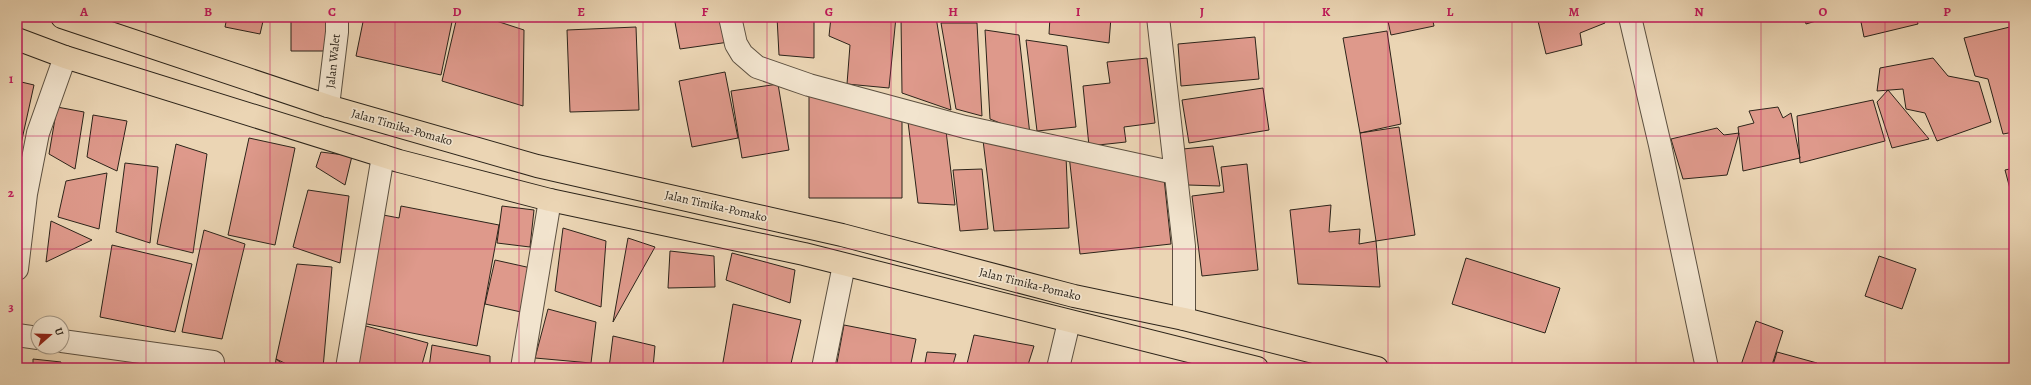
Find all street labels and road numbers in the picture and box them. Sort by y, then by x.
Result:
street label: Jalan Walet [322,33,344,89]
street label: Jalan Timika-Pomako [350,105,454,149]
street label: Jalan Timika-Pomako [663,186,769,226]
street label: Jalan Timika-Pomako [977,264,1083,304]

